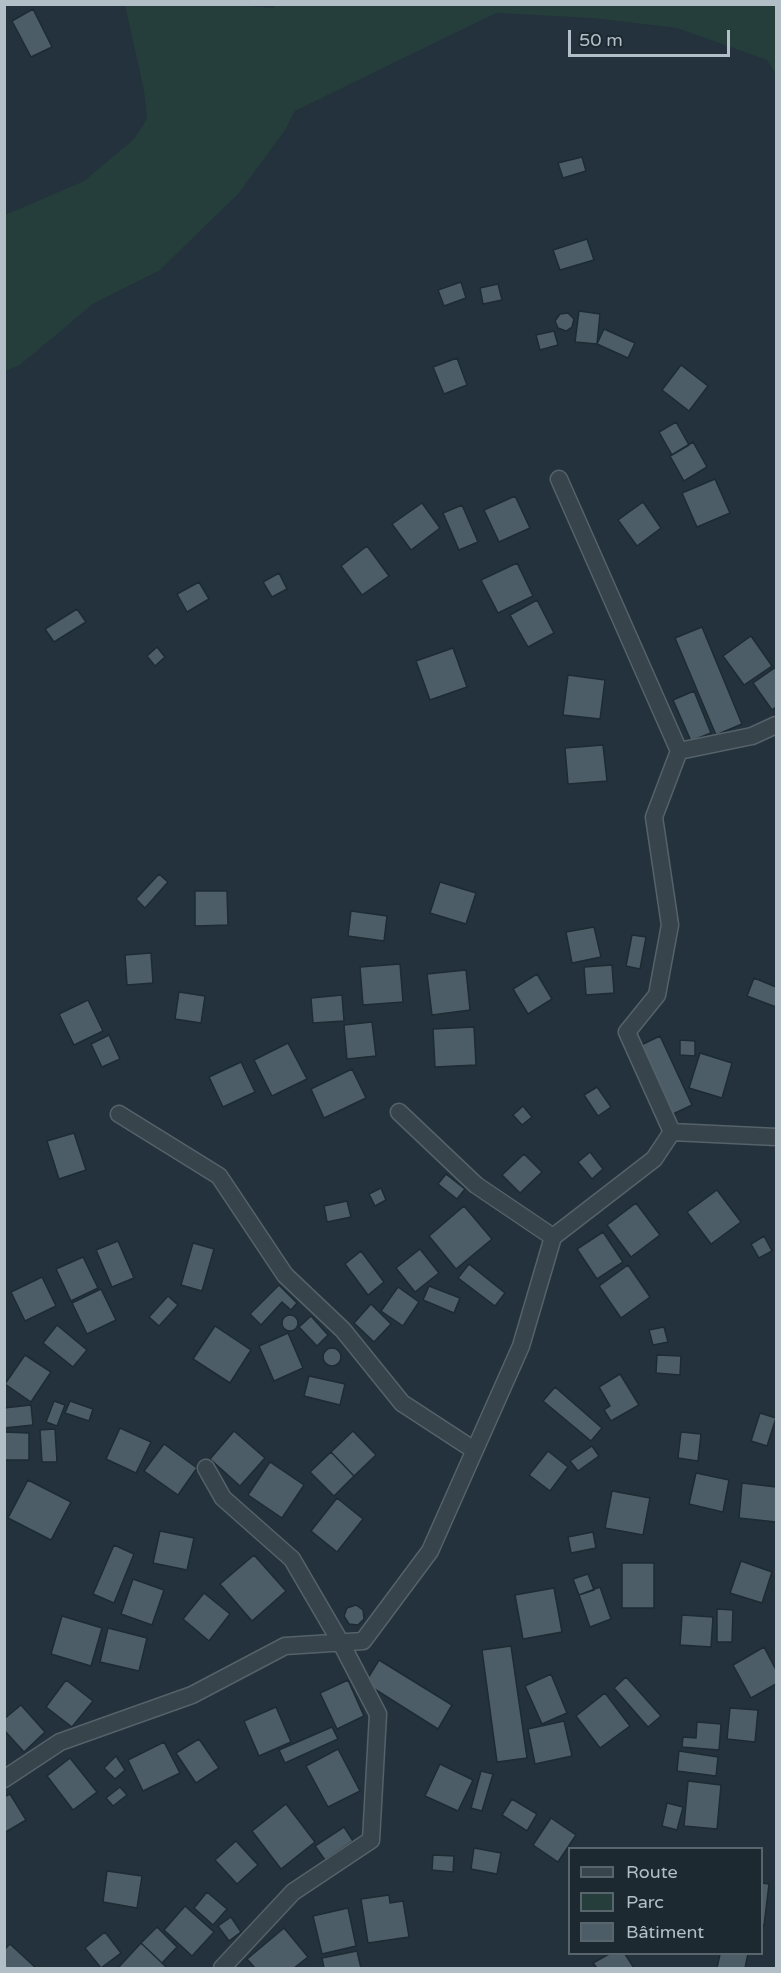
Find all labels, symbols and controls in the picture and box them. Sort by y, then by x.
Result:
scale bar [571,18,733,56]
text: 50 m [579,29,623,51]
legend [568,1847,763,1955]
text: Route [626,1861,678,1883]
text: Parc [626,1891,664,1913]
text: Bâtiment [626,1921,704,1943]

